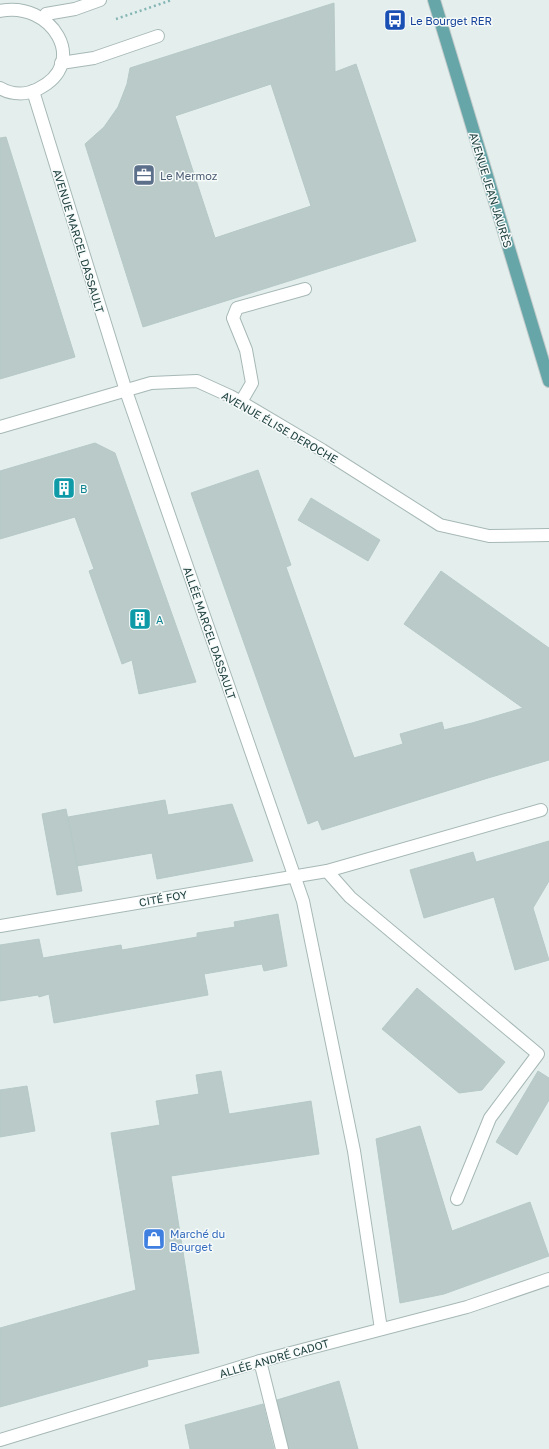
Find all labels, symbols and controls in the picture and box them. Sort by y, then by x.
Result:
bus stop icon: Le Bourget RER [382,7,408,33]
place label: Le Bourget RER [410,14,492,27]
street label: AVENUE JEAN JAURÈS [467,131,515,249]
office icon: Le Mermoz [131,162,157,188]
street label: AVENUE MARCEL DASSAULT [51,167,107,315]
place label: Le Mermoz [160,169,218,182]
street label: AVENUE ÉLISE DEROCHE [220,388,341,466]
building icon: B [51,475,77,501]
place label: B [80,482,87,495]
street label: ALLÉE MARCEL DASSAULT [181,565,239,701]
building icon: A [127,606,153,632]
place label: A [156,613,164,626]
street label: CITÉ FOY [138,887,188,909]
shop icon: Marché du Bourget [141,1226,167,1252]
place label: Marché du Bourget [170,1227,225,1253]
street label: ALLÉE ANDRÉ CADOT [218,1336,331,1380]

